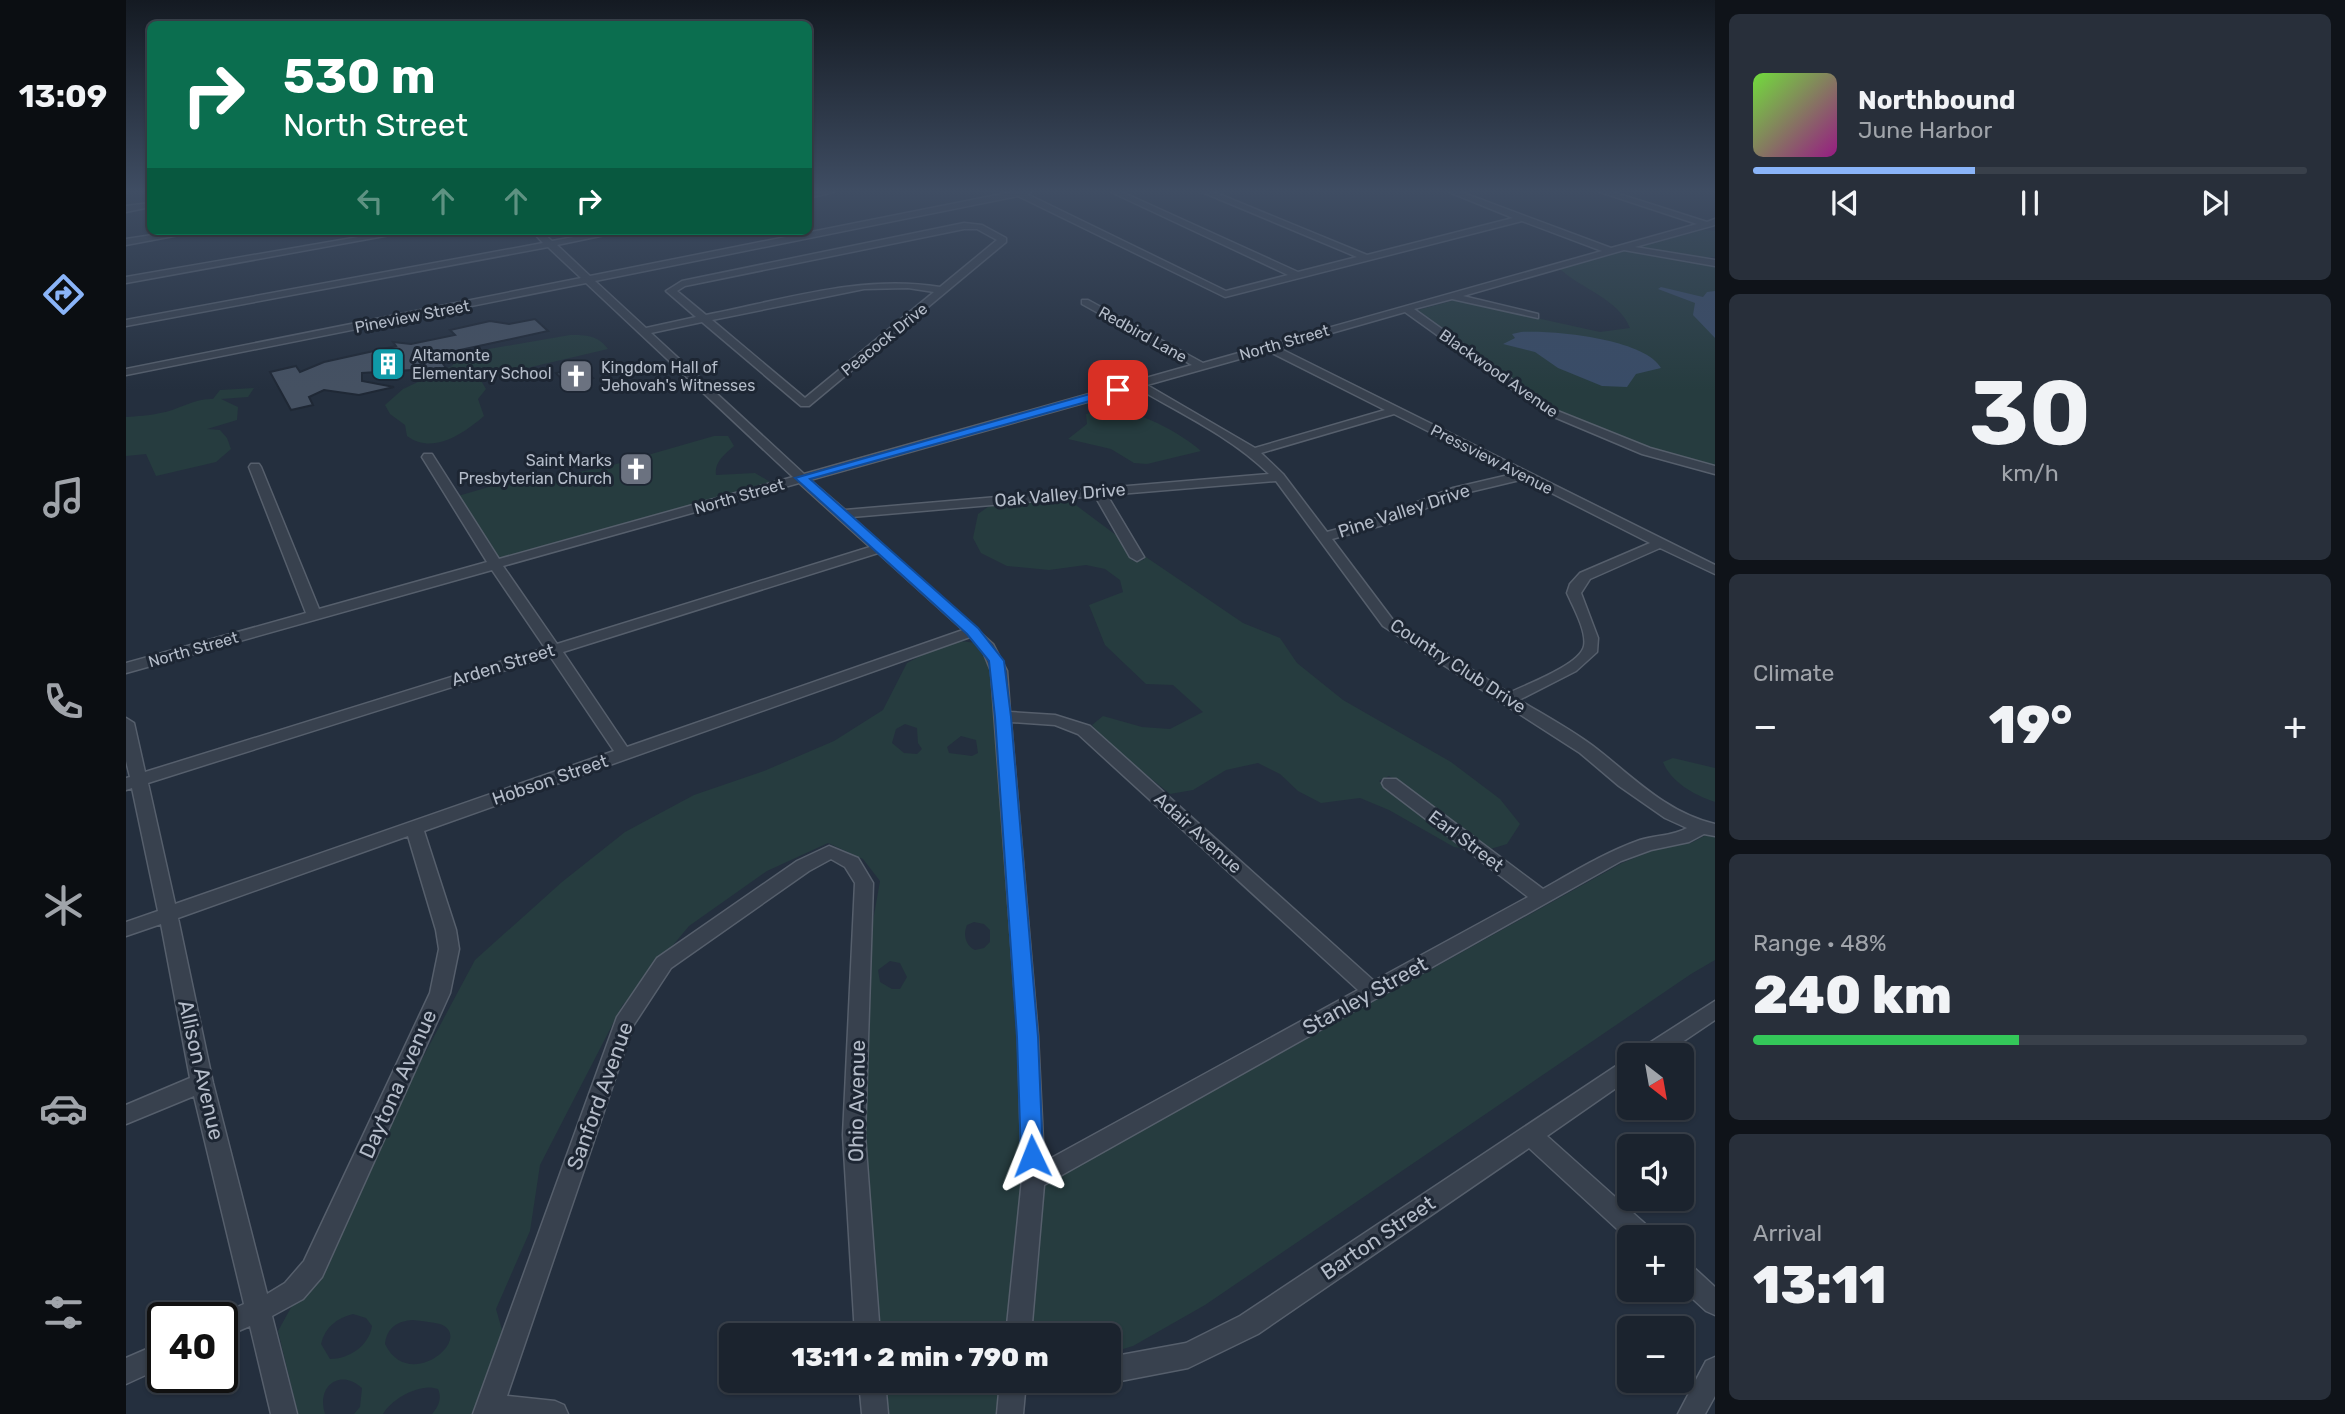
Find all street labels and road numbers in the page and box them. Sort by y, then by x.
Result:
street label: Pineview Street [353,296,471,337]
street label: Peacock Drive [837,299,931,380]
street label: Redbird Lane [1095,302,1190,367]
street label: North Street [1237,321,1331,364]
street label: Blackwood Avenue [1436,325,1562,422]
street label: Pressview Avenue [1427,420,1556,498]
street label: North Street [692,475,786,518]
street label: Oak Valley Drive [994,478,1126,512]
street label: Pine Valley Drive [1335,479,1473,543]
street label: Country Club Drive [1386,614,1530,718]
street label: North Street [146,628,240,671]
street label: Arden Street [449,639,557,691]
street label: Hobson Street [489,750,611,810]
street label: Adair Avenue [1150,788,1246,878]
street label: Earl Street [1424,806,1508,876]
street label: Stanley Street [1298,951,1432,1040]
street label: Allison Avenue [173,997,230,1142]
street label: Daytona Avenue [354,1006,442,1162]
street label: Sanford Avenue [561,1018,638,1173]
street label: Ohio Avenue [843,1040,870,1162]
street label: Barton Street [1316,1190,1440,1285]

